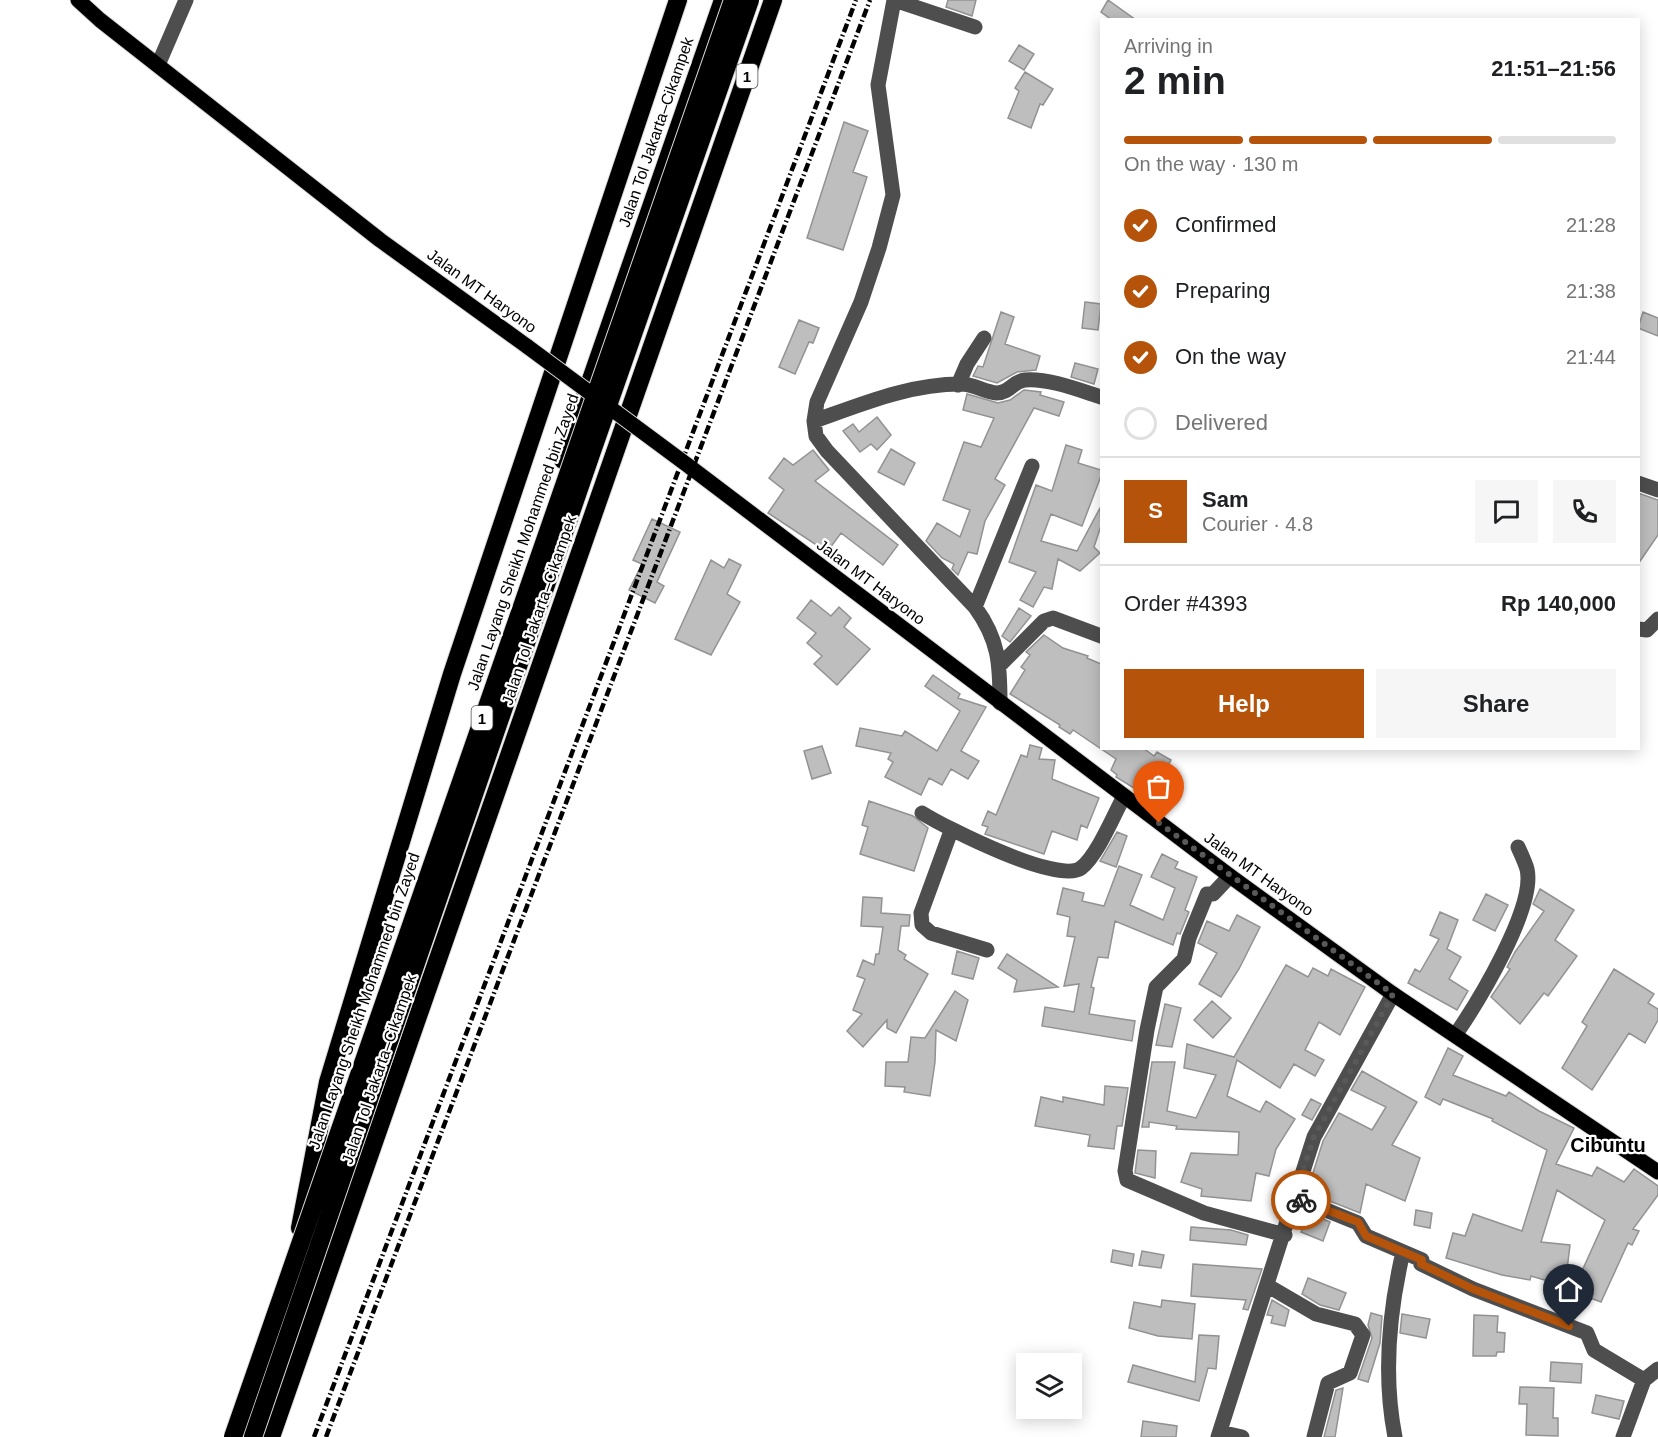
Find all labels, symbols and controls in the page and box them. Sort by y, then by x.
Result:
street label: Jalan Tol Jakarta–Cikampek [615,34,697,229]
text: Arriving in [1124,35,1213,57]
text: 21:51–21:56 [1491,56,1616,81]
text: 2 min [1124,59,1226,102]
road number: 1 [736,64,758,88]
text: On the way · 130 m [1124,153,1299,175]
icon: check [1124,209,1157,242]
text: Confirmed [1175,212,1276,237]
text: 21:28 [1566,214,1616,236]
street label: Jalan MT Haryono [424,246,540,336]
icon: check [1124,275,1157,308]
text: Preparing [1175,278,1270,303]
text: 21:38 [1566,280,1616,302]
icon: check [1124,341,1157,374]
text: On the way [1175,344,1286,369]
text: 21:44 [1566,346,1616,368]
street label: Jalan Layang Sheikh Mohammed bin Zayed [464,392,582,692]
text: Delivered [1175,410,1268,435]
button: chat [1475,480,1538,543]
button: phone [1553,480,1616,543]
text: Sam [1202,487,1248,512]
text: S [1148,498,1163,523]
street label: Jalan Tol Jakarta–Cikampek [498,512,580,707]
text: Courier · 4.8 [1202,513,1313,535]
street label: Jalan MT Haryono [814,536,928,628]
text: Order #4393 [1124,591,1248,616]
text: Rp 140,000 [1501,591,1616,616]
button: Help [1124,669,1364,738]
button: Share [1376,669,1616,738]
road number: 1 [472,706,492,730]
pin [1133,761,1184,823]
icon: bag [1142,770,1175,803]
street label: Jalan MT Haryono [1201,829,1317,919]
street label: Jalan Layang Sheikh Mohammed bin Zayed [305,851,423,1151]
street label: Jalan Tol Jakarta–Cikampek [338,971,420,1166]
district label: Cibuntu [1570,1134,1646,1156]
courier [1271,1170,1331,1230]
icon: bike [1285,1184,1318,1217]
pin [1543,1264,1594,1326]
icon: home [1552,1273,1585,1306]
map controls [1016,1353,1082,1419]
button: layers [1016,1353,1082,1419]

